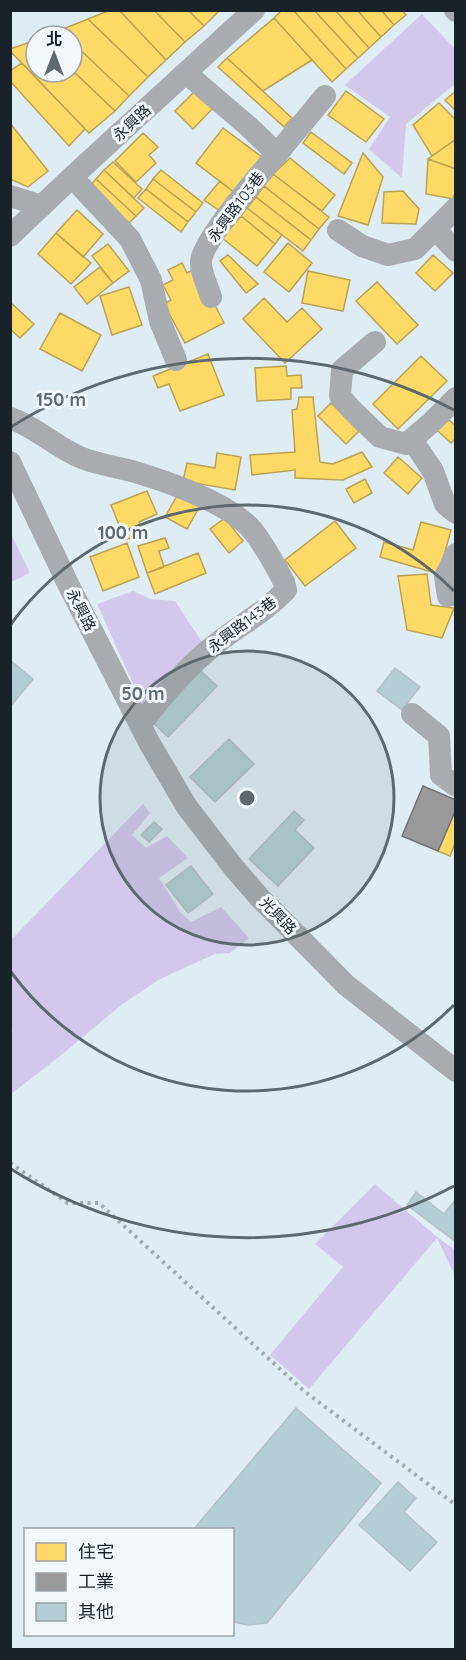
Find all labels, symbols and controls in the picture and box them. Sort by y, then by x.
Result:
north arrow [24,24,84,84]
text: 北 [46,29,62,49]
street label: 永興路 [109,100,155,145]
street label: 永興路103巷 [203,168,268,245]
text: 150 m [36,388,86,411]
text: 100 m [98,521,148,544]
street label: 永興路 [63,585,100,634]
street label: 永興路143巷 [204,593,280,657]
text: 50 m [121,682,165,705]
centre of rings [237,788,257,808]
street label: 光興路 [256,893,301,938]
legend [24,1528,234,1636]
text: 住宅 [78,1540,114,1563]
text: 工業 [78,1570,114,1593]
text: 其他 [78,1600,114,1623]

